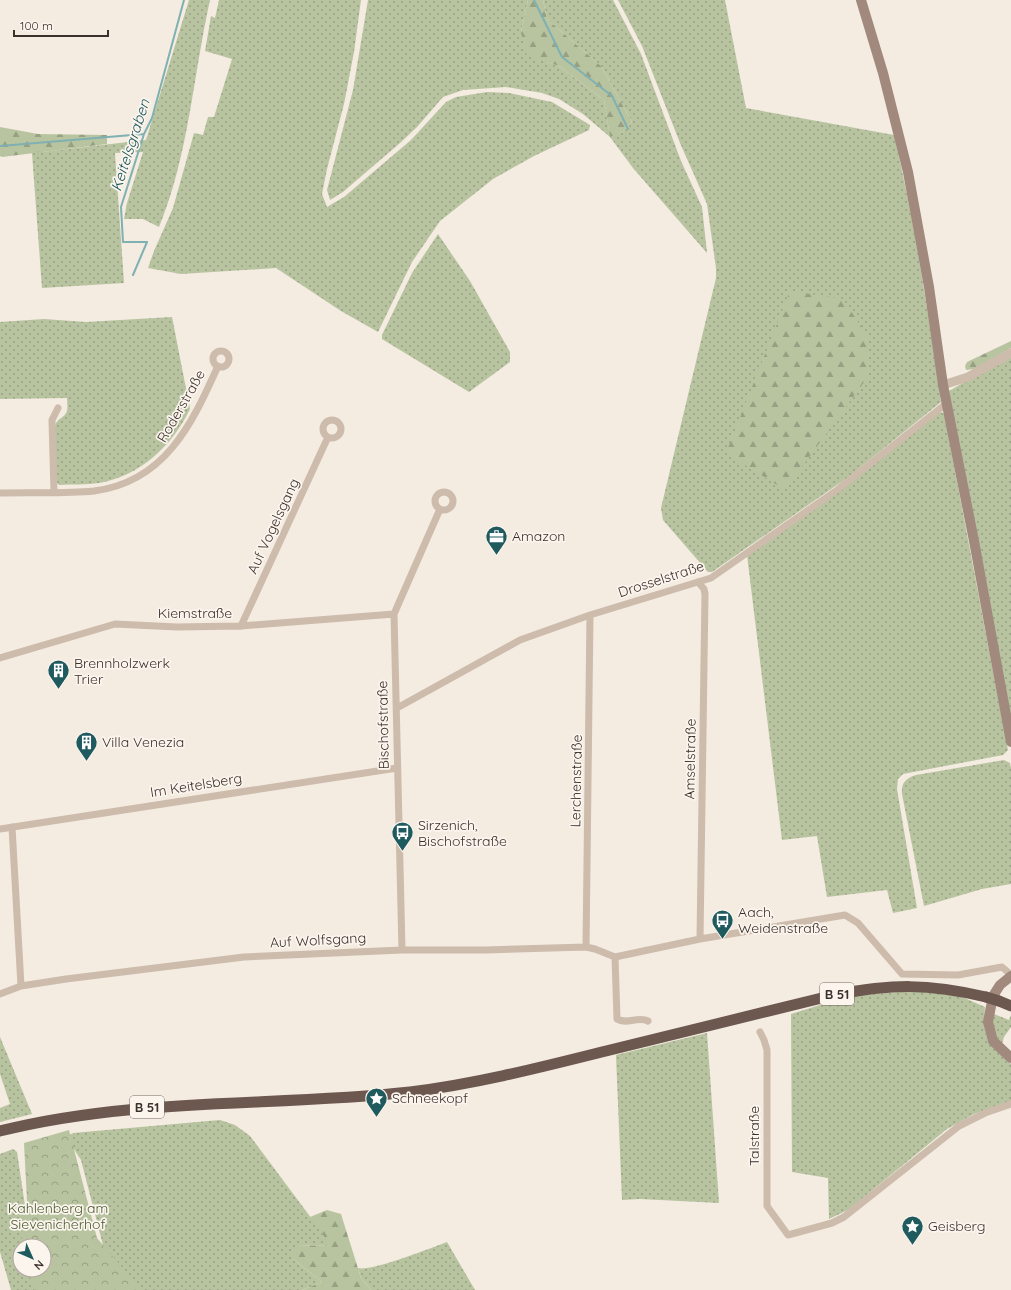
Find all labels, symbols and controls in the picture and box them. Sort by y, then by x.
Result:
scale bar [14,12,108,38]
text: 100 m [20,18,53,33]
water label: Keitelsgraben [106,96,154,193]
street label: Roderstraße [153,366,209,446]
street label: Auf Vogelsgang [243,475,303,577]
office icon: Amazon [484,523,510,556]
place label: Amazon [512,527,565,545]
street label: Drosselstraße [616,557,706,601]
street label: Kiemstraße [158,604,232,622]
place label: Brennholzwerk Trier [74,654,170,688]
building icon: Brennholzwerk Trier [46,658,72,691]
street label: Bischofstraße [373,680,393,770]
street label: Amselstraße [680,718,700,800]
building icon: Villa Venezia [73,729,99,762]
place label: Villa Venezia [102,733,184,751]
street label: Lerchenstraße [566,734,586,828]
street label: Im Keitelsberg [149,769,243,801]
place label: Sirzenich, Bischofstraße [418,816,507,850]
bus stop icon: Sirzenich, Bischofstraße [390,820,416,853]
place label: Aach, Weidenstraße [738,903,828,937]
bus stop icon: Aach, Weidenstraße [710,907,736,940]
street label: Auf Wolfsgang [269,928,367,952]
road number: B 51 [820,983,854,1005]
place icon: Schneekopf [364,1085,390,1118]
place label: Schneekopf [392,1089,468,1107]
road number: B 51 [130,1096,164,1118]
street label: Talstraße [745,1106,763,1166]
park label: Kahlenberg am Sievenicherhof [8,1199,108,1233]
place icon: Geisberg [899,1213,925,1246]
place label: Geisberg [928,1217,986,1235]
north arrow [12,1238,52,1278]
text: N [31,1257,47,1273]

